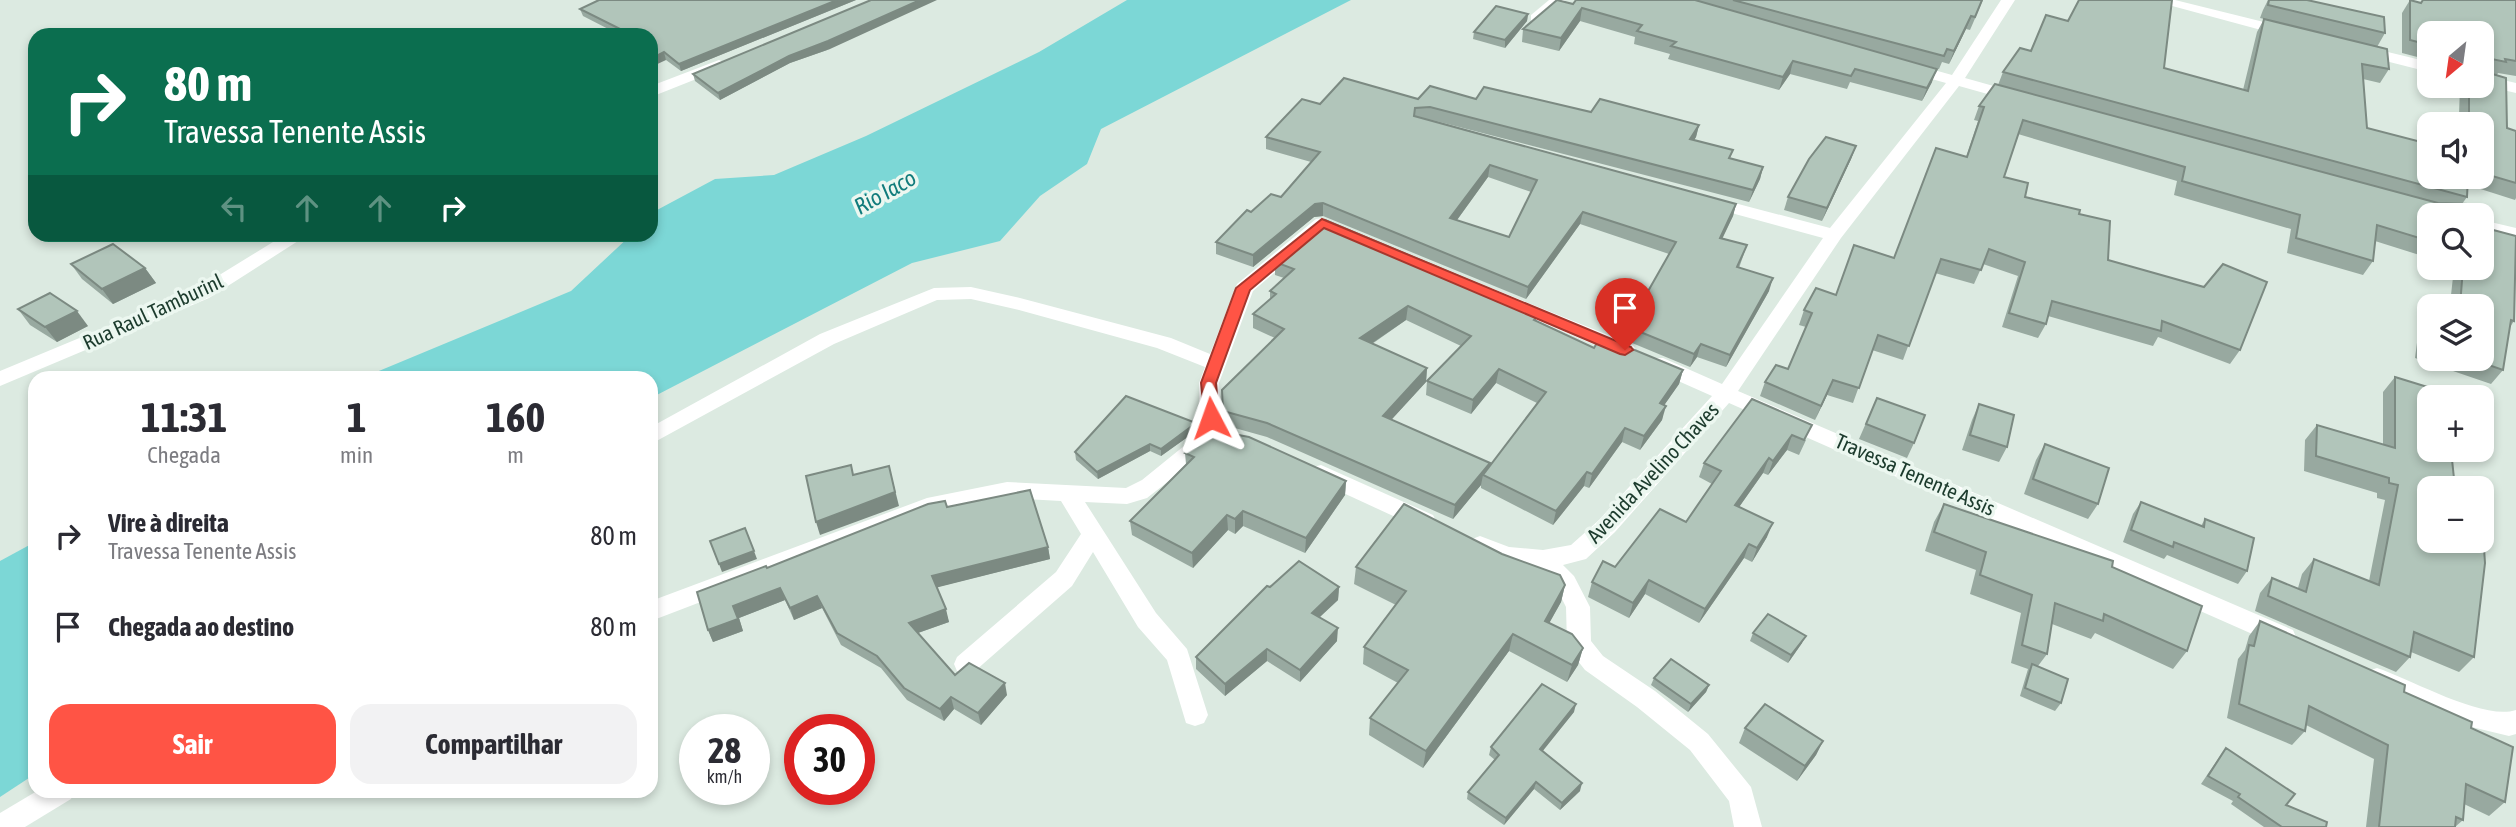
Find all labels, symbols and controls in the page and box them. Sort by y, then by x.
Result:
north arrow [2417,21,2494,98]
map controls [2417,21,2494,553]
text: 80 m [164,55,252,111]
icon: right [49,56,140,147]
button: sound [2417,112,2494,189]
text: Travessa Tenente Assis [164,113,426,150]
water label: Rio Iaco [850,164,920,220]
icon: left [215,189,253,227]
icon: ahead [288,189,326,227]
icon: ahead [361,189,399,227]
icon: right [434,189,472,227]
button: search [2417,203,2494,280]
street label: Rua Raul Tamburinl [79,268,227,354]
pin [1595,278,1655,350]
icon: arrive [1606,289,1644,327]
button: layers [2417,294,2494,371]
position arrow [1174,381,1248,455]
button: + [2417,385,2494,462]
text: 11:31 [141,393,227,441]
text: 1 [347,393,366,441]
text: 160 [486,393,545,441]
street label: Avenida Avelino Chaves [1581,397,1723,547]
street label: Travessa Tenente Assis [1832,428,1999,520]
text: Chegada [147,442,221,468]
text: min [340,442,373,468]
text: m [507,442,524,468]
button: − [2417,476,2494,553]
text: Vire à direita [108,508,229,538]
icon: right [49,517,87,555]
text: 80 m [590,521,637,551]
text: Travessa Tenente Assis [108,538,296,564]
icon: arrive [49,608,87,646]
text: Chegada ao destino [108,612,294,642]
text: 80 m [590,612,637,642]
button: Sair [49,704,336,784]
button: Compartilhar [350,704,637,784]
speed limit sign: 30 [784,714,875,805]
text: 28 [708,730,741,770]
text: km/h [707,766,742,787]

